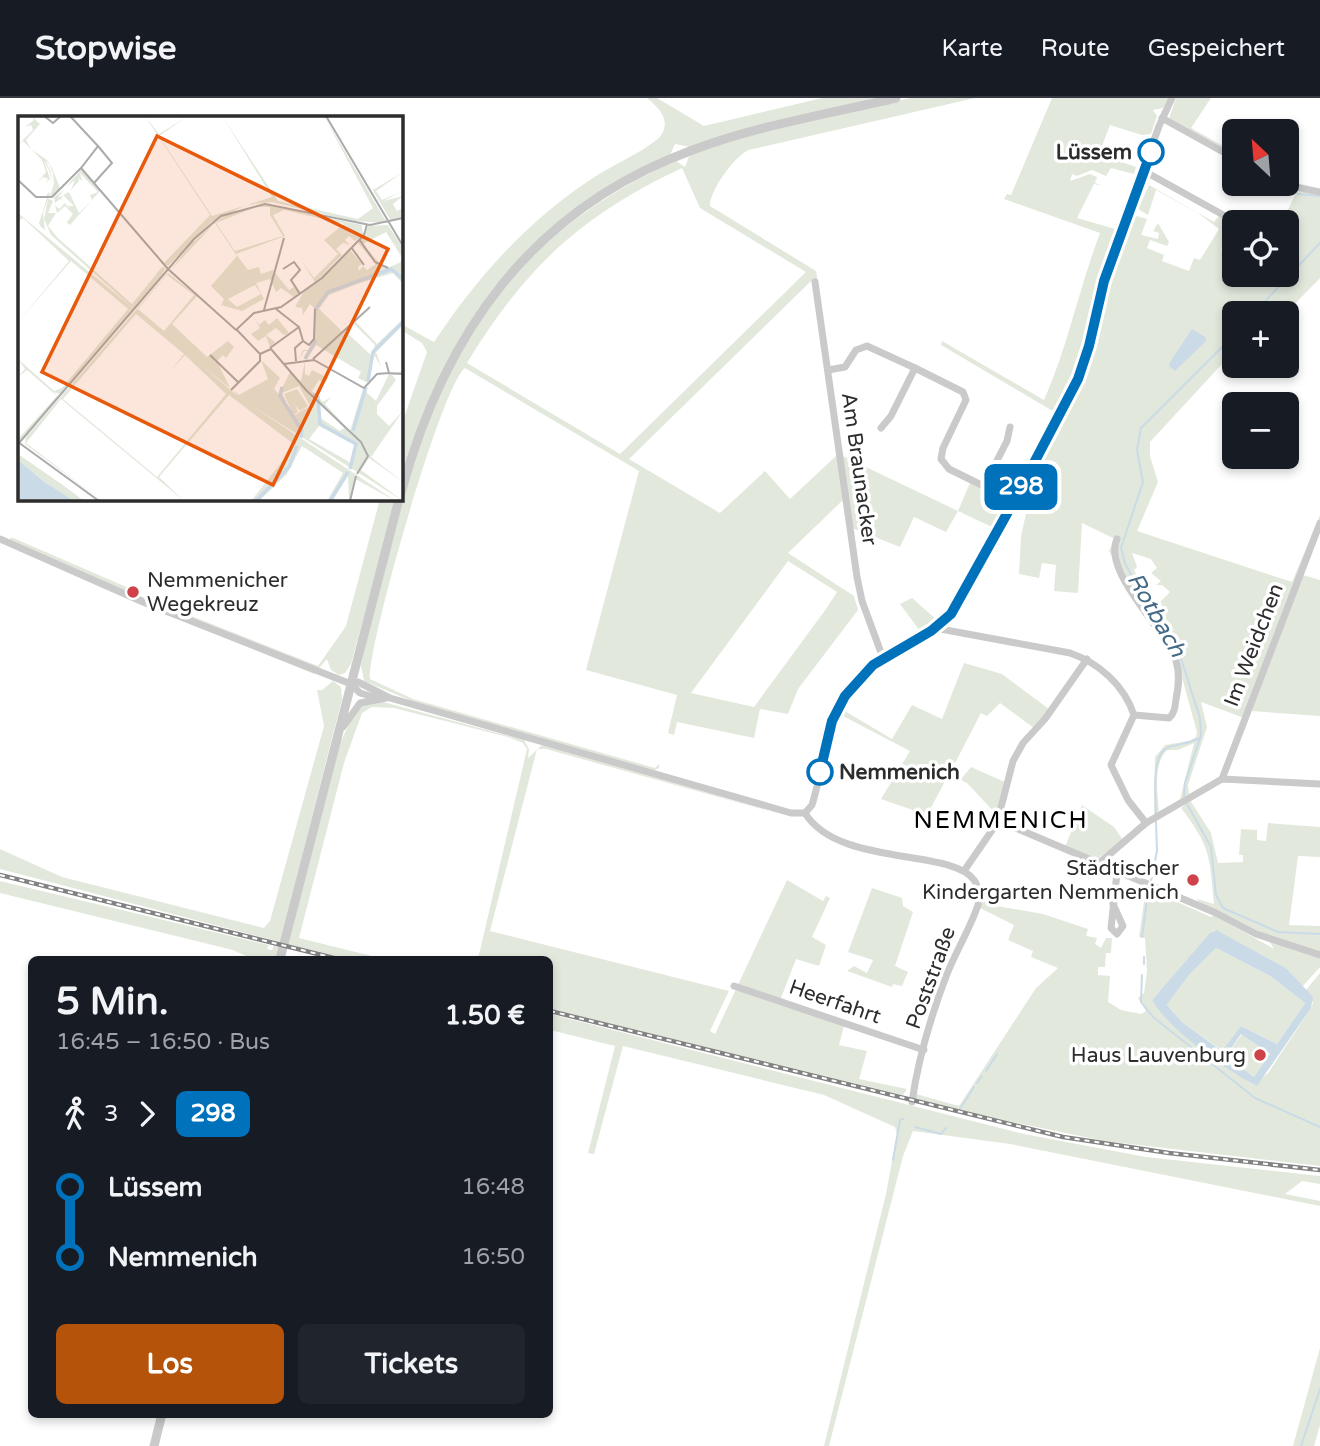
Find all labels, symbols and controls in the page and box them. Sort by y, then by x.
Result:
text: Stopwise [35,29,177,68]
text: Karte [941,34,1003,63]
text: Route [1041,34,1110,63]
text: Gespeichert [1148,34,1285,63]
inset map [18,116,402,500]
north arrow [1222,119,1298,196]
map controls [1222,119,1299,469]
marker: Lüssem [1138,139,1164,165]
place label: Lüssem [1056,140,1132,165]
button: locate [1222,210,1299,287]
button: + [1222,301,1299,378]
street label: Am Braunacker [836,391,882,547]
button: − [1222,392,1299,469]
line badge: 298 [981,464,1061,510]
text: 298 [998,472,1044,501]
place label: Nemmenicher Wegekreuz [147,568,288,617]
water label: Rotbach [1121,568,1192,663]
street label: Im Weidchen [1219,580,1289,710]
marker: Nemmenicher Wegekreuz [125,584,141,600]
marker: Nemmenich [807,759,833,785]
place label: Nemmenich [839,760,960,785]
district label: NEMMENICH [913,806,1089,835]
place label: Städtischer Kindergarten Nemmenich [922,856,1179,905]
marker: Städtischer Kindergarten Nemmenich [1185,872,1201,888]
street label: Poststraße [901,923,961,1033]
street label: Heerfahrt [786,975,884,1029]
text: 5 Min. [56,979,169,1025]
text: 1.50 € [445,1000,525,1031]
text: 16:45 – 16:50 · Bus [56,1028,270,1056]
place label: Haus Lauvenburg [1071,1043,1246,1068]
marker: Haus Lauvenburg [1252,1047,1268,1063]
icon: walk [56,1095,94,1133]
icon: forward [128,1095,166,1133]
text: 298 [190,1099,236,1128]
text: 3 [104,1100,118,1128]
text: Lüssem [108,1172,202,1203]
text: 16:48 [461,1173,525,1201]
text: Nemmenich [108,1242,258,1273]
text: 16:50 [461,1243,525,1271]
button: Los [56,1324,284,1404]
button: Tickets [298,1324,525,1404]

